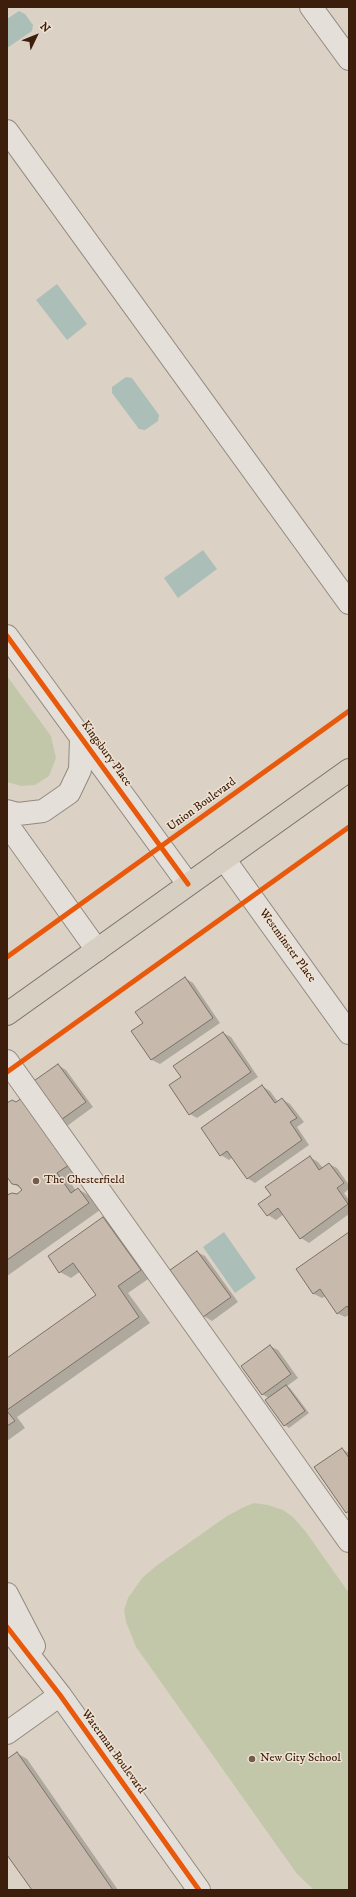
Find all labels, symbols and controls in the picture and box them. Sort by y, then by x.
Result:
north arrow [16,16,56,56]
text: N [37,20,53,36]
street label: Kingsbury Place [77,718,135,790]
street label: Union Boulevard [165,775,239,835]
street label: Westminster Place [256,906,318,986]
place label: The Chesterfield [44,1174,125,1188]
marker: The Chesterfield [31,1176,41,1186]
street label: Waterman Boulevard [78,1707,148,1797]
place label: New City School [260,1752,341,1766]
marker: New City School [247,1754,257,1764]

